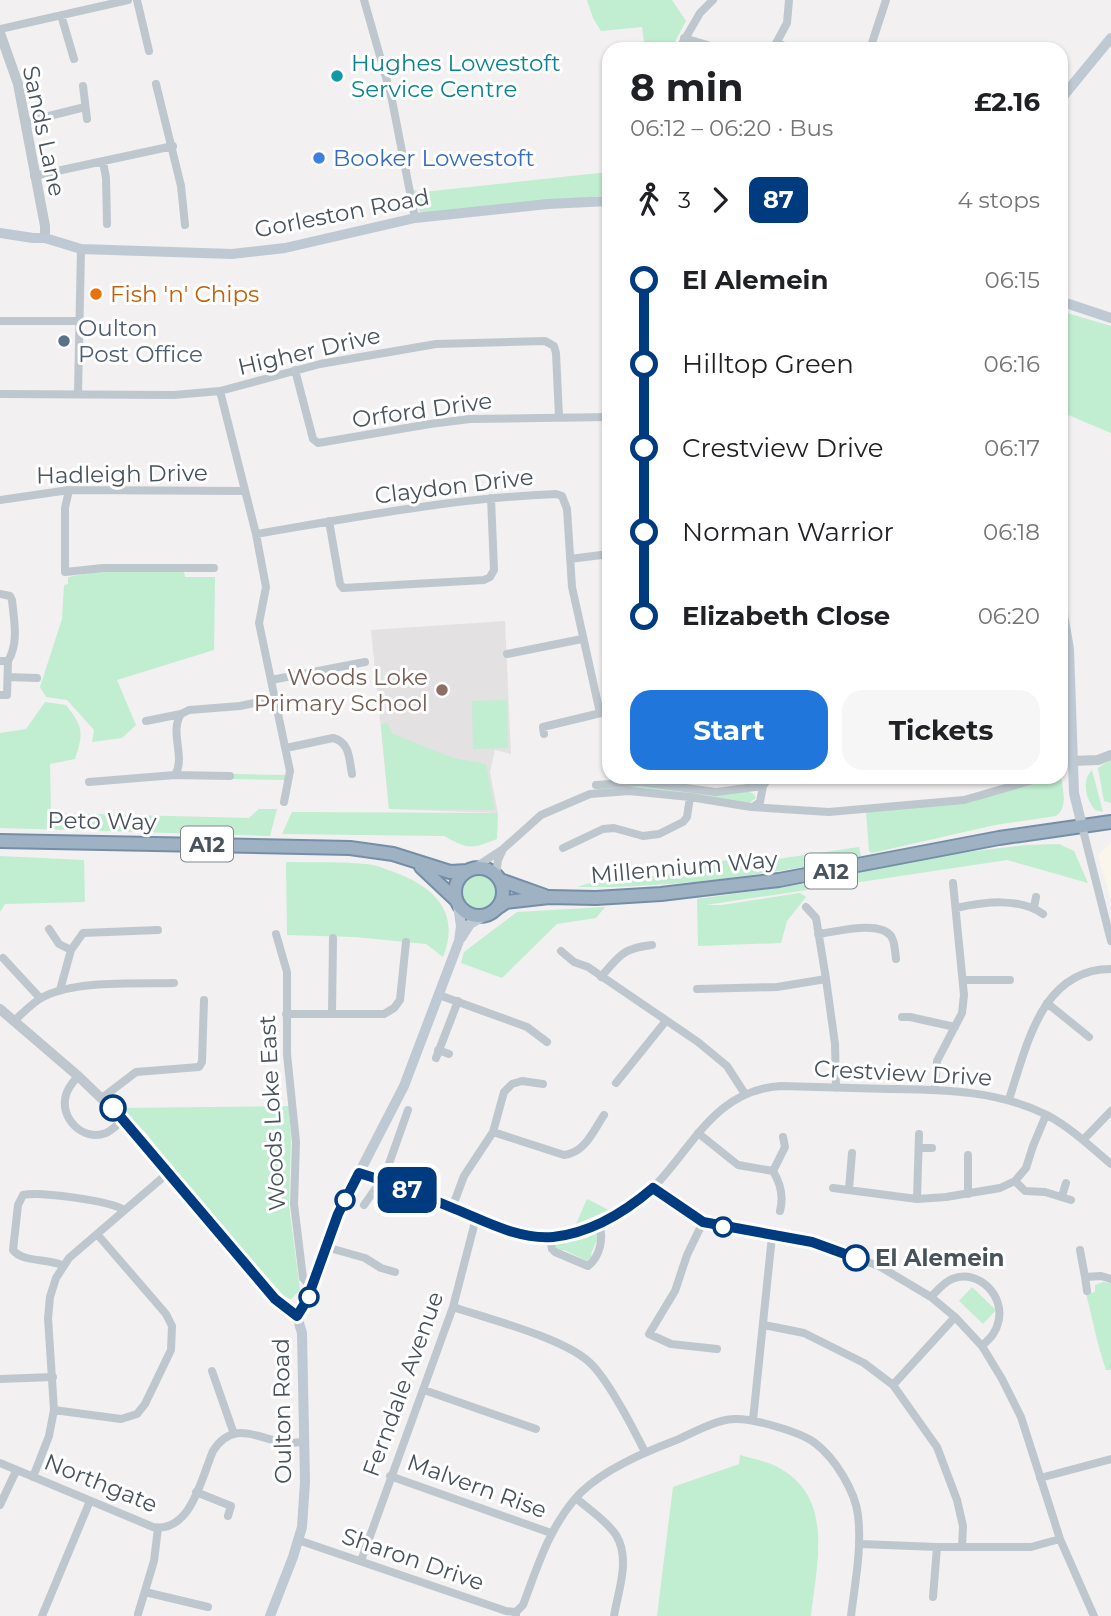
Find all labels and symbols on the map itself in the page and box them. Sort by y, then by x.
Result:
place label: Hughes Lowestoft Service Centre [351,49,561,103]
street label: Sands Lane [17,63,71,199]
marker: Hughes Lowestoft Service Centre [329,68,345,84]
place label: Booker Lowestoft [333,144,535,172]
marker: Booker Lowestoft [311,150,327,166]
street label: Gorleston Road [252,182,432,244]
place label: Fish 'n' Chips [110,280,259,308]
marker: Fish 'n' Chips [88,286,104,302]
place label: Oulton Post Office [78,314,203,368]
street label: Higher Drive [235,321,383,381]
marker: Oulton Post Office [56,333,72,349]
street label: Orford Drive [350,386,494,434]
street label: Hadleigh Drive [36,459,208,489]
street label: Claydon Drive [373,462,535,510]
place label: Woods Loke Primary School [254,663,428,717]
marker: Woods Loke Primary School [434,682,450,698]
street label: Peto Way [47,806,157,836]
road number: A12 [181,826,233,862]
street label: Millennium Way [589,845,779,889]
road number: A12 [805,854,857,888]
street label: Woods Loke East [253,1014,291,1212]
street label: Crestview Drive [813,1054,993,1092]
unlabelled marker [100,1095,126,1121]
line badge: 87 [376,1167,438,1213]
unlabelled marker [335,1190,355,1210]
unlabelled marker [713,1217,733,1237]
place label: El Alemein [875,1244,1004,1272]
marker: El Alemein [843,1245,869,1271]
unlabelled marker [299,1287,319,1307]
street label: Ferndale Avenue [357,1288,449,1480]
street label: Oulton Road [267,1338,297,1484]
street label: Northgate [40,1448,162,1518]
street label: Malvern Rise [403,1448,551,1524]
street label: Sharon Drive [338,1522,488,1596]

